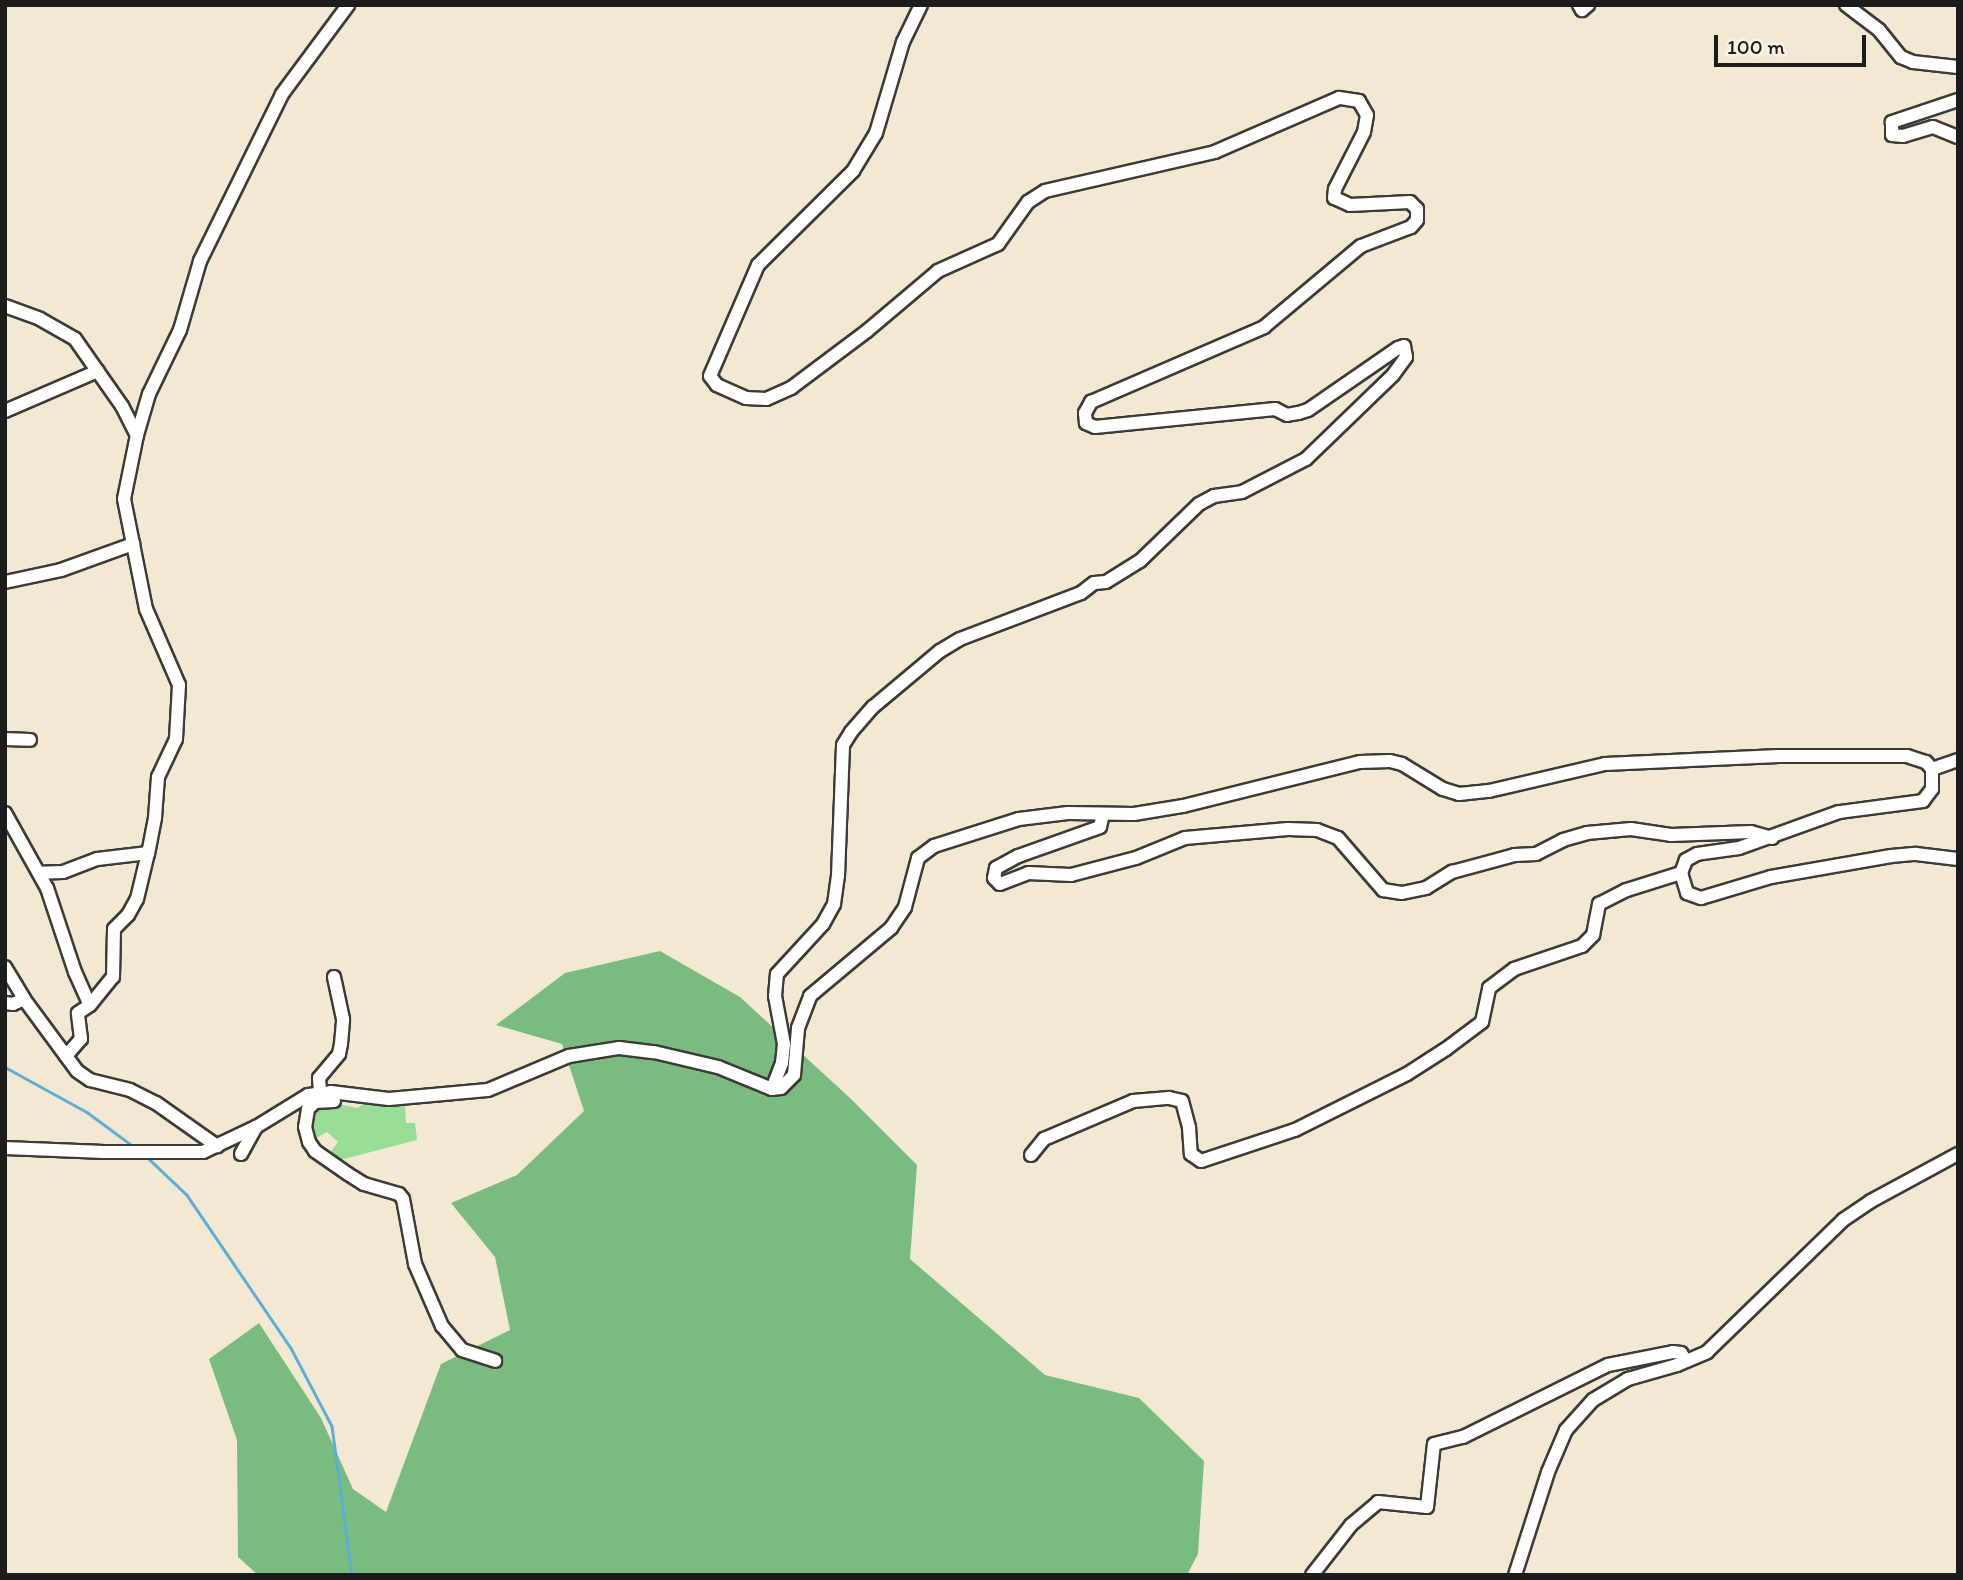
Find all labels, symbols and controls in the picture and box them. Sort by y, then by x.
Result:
scale bar [1718,21,1870,65]
text: 100 m [1727,34,1785,59]

